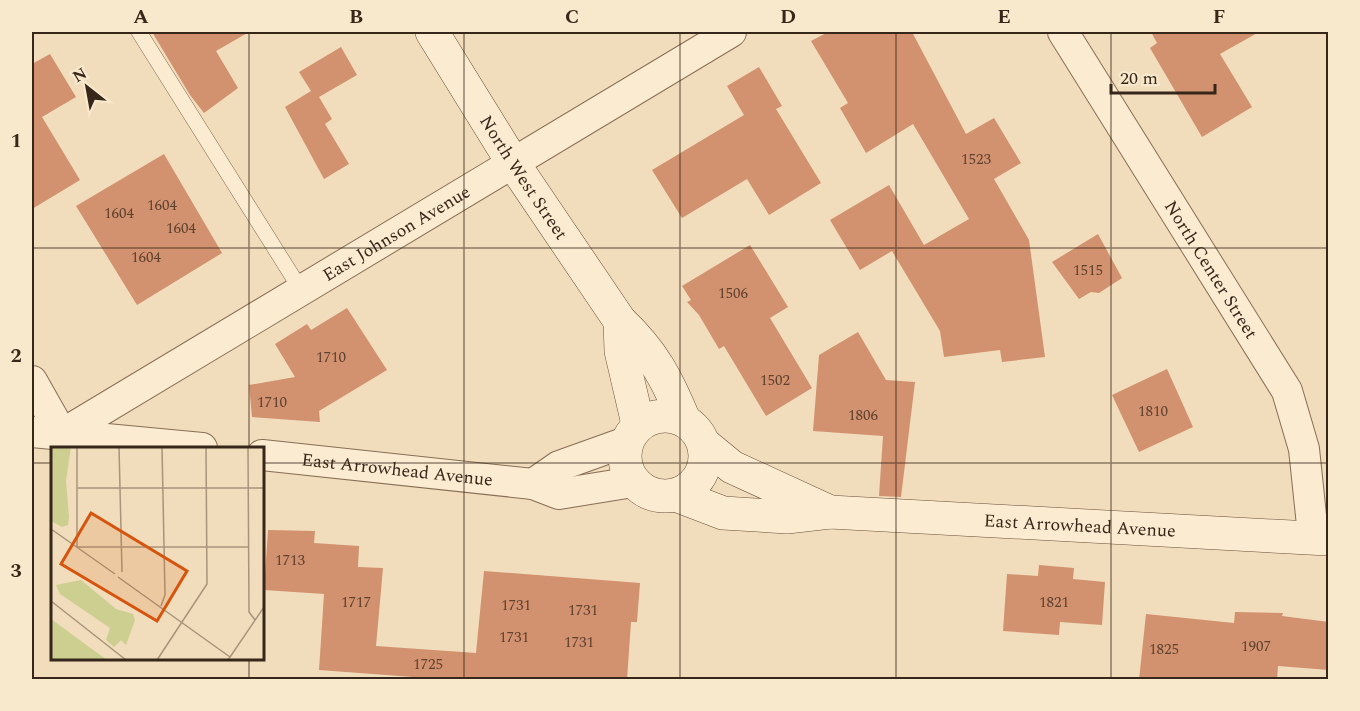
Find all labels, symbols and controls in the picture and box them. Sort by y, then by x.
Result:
text: A [133,2,149,32]
text: B [349,2,363,32]
text: C [565,2,579,32]
text: D [780,2,796,32]
text: E [997,2,1011,32]
text: F [1213,2,1225,32]
north arrow [57,57,117,117]
scale bar [1111,57,1214,95]
text: N [68,61,92,89]
text: 20 m [1120,65,1158,92]
street label: North West Street [473,110,574,246]
text: 1 [10,126,22,156]
house number: 1523 [961,148,991,171]
street label: East Johnson Avenue [317,179,476,288]
house number: 1604 [147,194,177,217]
street label: North Center Street [1157,195,1264,344]
house number: 1604 [104,202,134,225]
house number: 1604 [166,217,196,240]
house number: 1604 [131,246,161,269]
house number: 1515 [1073,259,1103,282]
house number: 1506 [718,282,748,305]
text: 2 [10,341,22,371]
house number: 1710 [316,346,346,369]
house number: 1502 [760,369,790,392]
house number: 1710 [257,391,287,414]
house number: 1810 [1138,400,1168,423]
house number: 1806 [848,404,878,427]
street label: East Arrowhead Avenue [300,446,494,494]
inset map [51,447,264,660]
street label: East Arrowhead Avenue [983,507,1177,545]
house number: 1713 [275,549,305,572]
text: 3 [10,556,22,586]
house number: 1717 [341,591,371,614]
house number: 1821 [1039,591,1069,614]
house number: 1731 [501,594,531,617]
house number: 1731 [568,599,598,622]
house number: 1731 [499,626,529,649]
house number: 1731 [564,631,594,654]
house number: 1907 [1241,635,1271,658]
house number: 1825 [1149,638,1179,661]
house number: 1725 [413,653,443,676]

